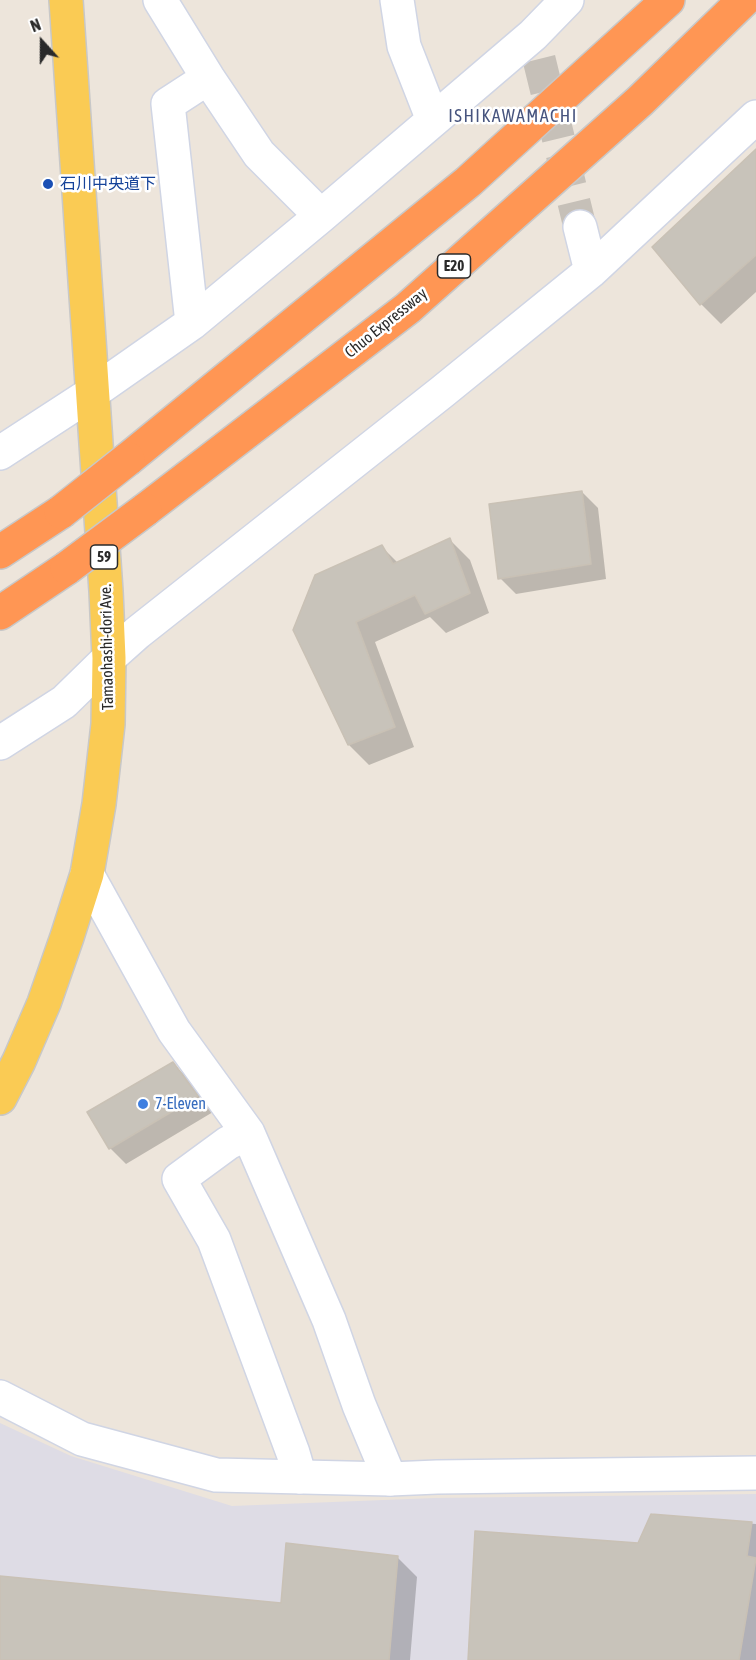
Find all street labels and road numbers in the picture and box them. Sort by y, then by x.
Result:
road number: E20 [438,254,470,278]
street label: Chuo Expressway [341,284,431,362]
road number: 59 [90,545,118,569]
street label: Tamaohashi-dori Ave. [96,584,118,710]

